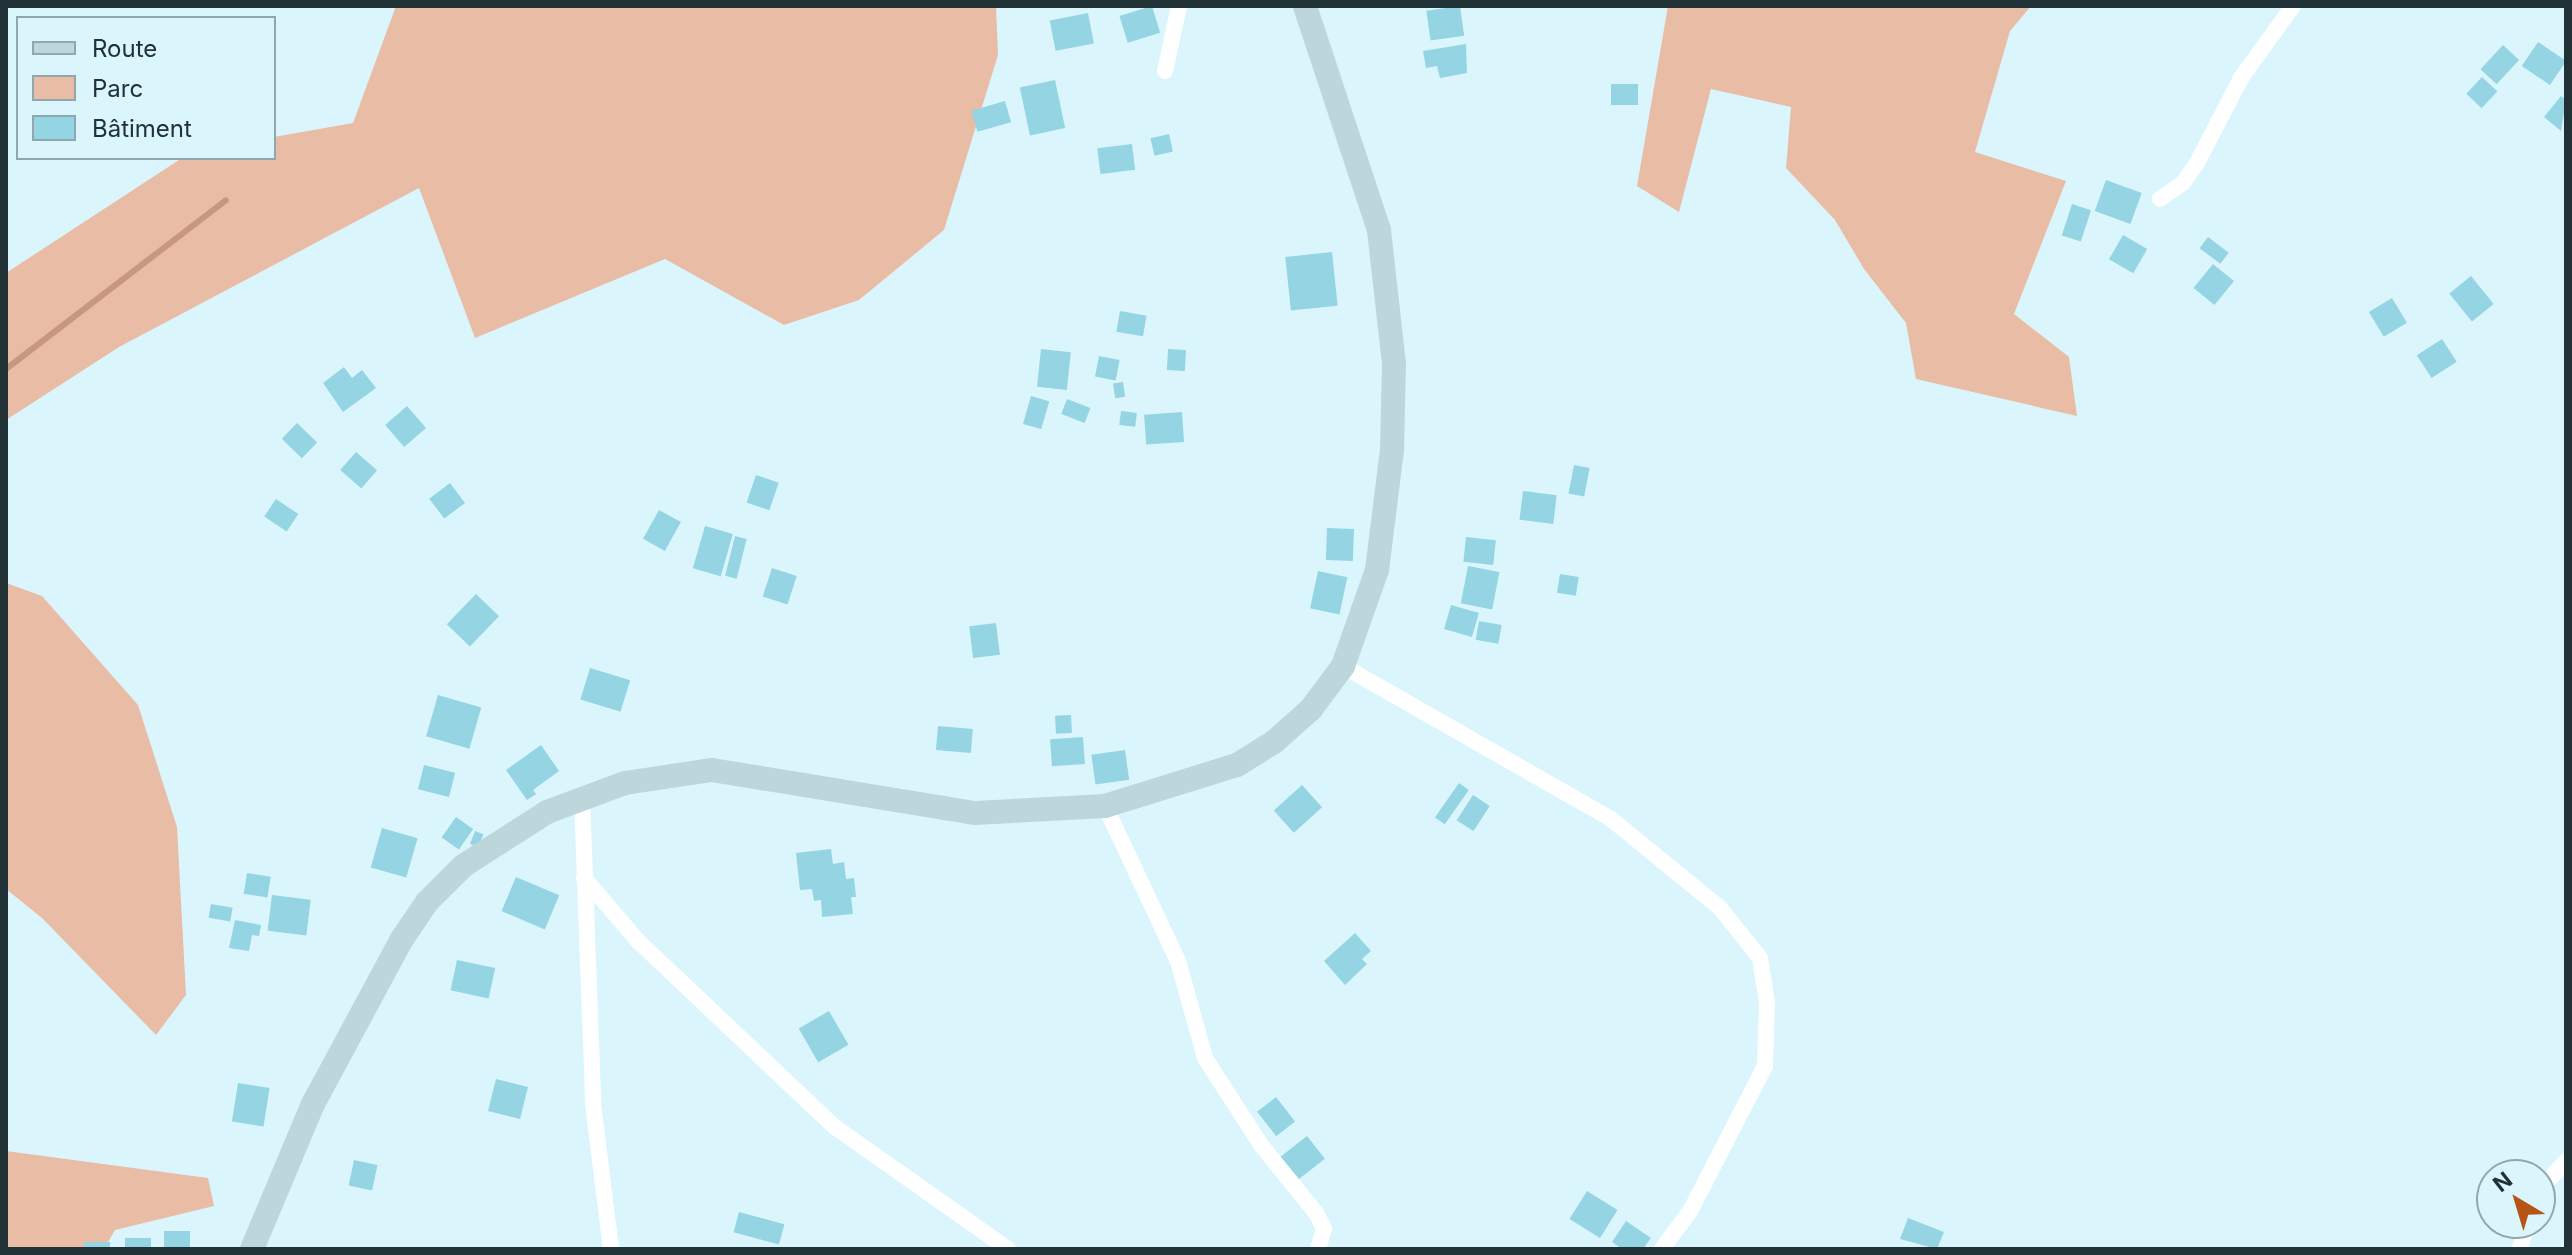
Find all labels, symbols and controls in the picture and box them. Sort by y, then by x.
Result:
legend [16,16,276,160]
text: Route [92,34,157,63]
text: Parc [92,74,143,103]
text: Bâtiment [92,114,192,143]
north arrow [2476,1159,2556,1239]
text: N [2488,1166,2517,1197]

